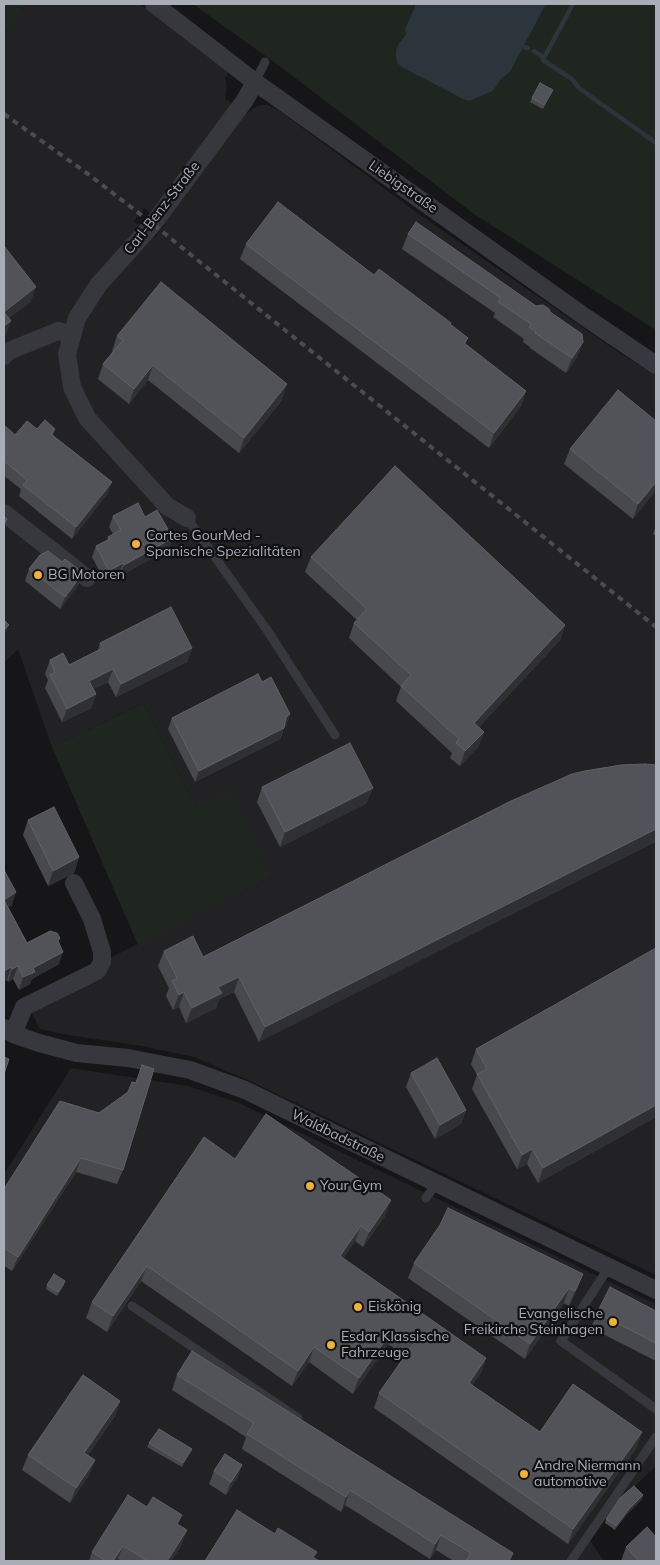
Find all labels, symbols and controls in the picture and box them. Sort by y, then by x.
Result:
street label: Liebigstraße [365,157,441,217]
street label: Carl-Benz-Straße [120,158,204,258]
place label: Cortes GourMed - Spanische Spezialitäten [146,528,301,560]
marker: Cortes GourMed - Spanische Spezialitäten [130,538,142,550]
place label: BG Motoren [48,567,125,583]
marker: BG Motoren [32,569,44,581]
street label: Waldbadstraße [289,1106,387,1166]
place label: Your Gym [320,1178,382,1194]
marker: Your Gym [304,1180,316,1192]
place label: Eiskönig [368,1299,422,1315]
marker: Eiskönig [352,1301,364,1313]
place label: Evangelische Freikirche Steinhagen [464,1306,603,1338]
marker: Evangelische Freikirche Steinhagen [607,1316,619,1328]
place label: Esdar Klassische Fahrzeuge [341,1329,449,1361]
marker: Esdar Klassische Fahrzeuge [325,1339,337,1351]
place label: Andre Niermann automotive [534,1458,641,1490]
marker: Andre Niermann automotive [518,1468,530,1480]

